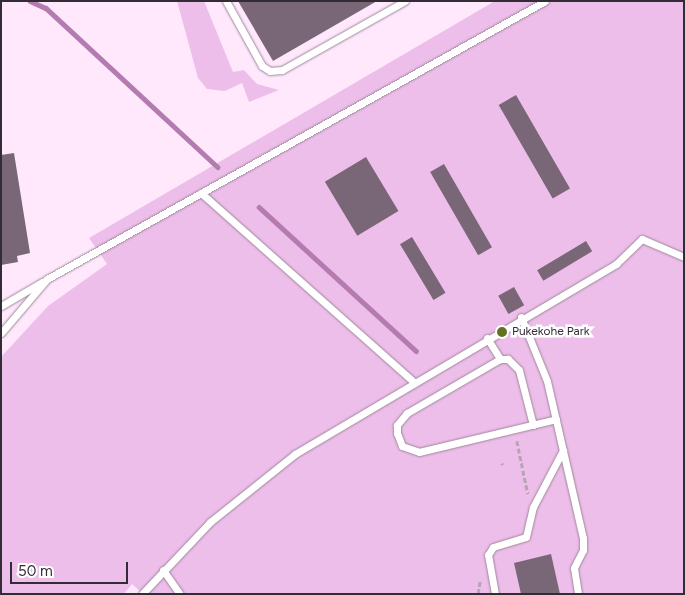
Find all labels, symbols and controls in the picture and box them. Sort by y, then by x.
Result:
place label: Pukekohe Park [512,325,590,339]
marker: Pukekohe Park [496,326,508,338]
scale bar [12,552,130,584]
text: 50 m [18,562,53,580]

